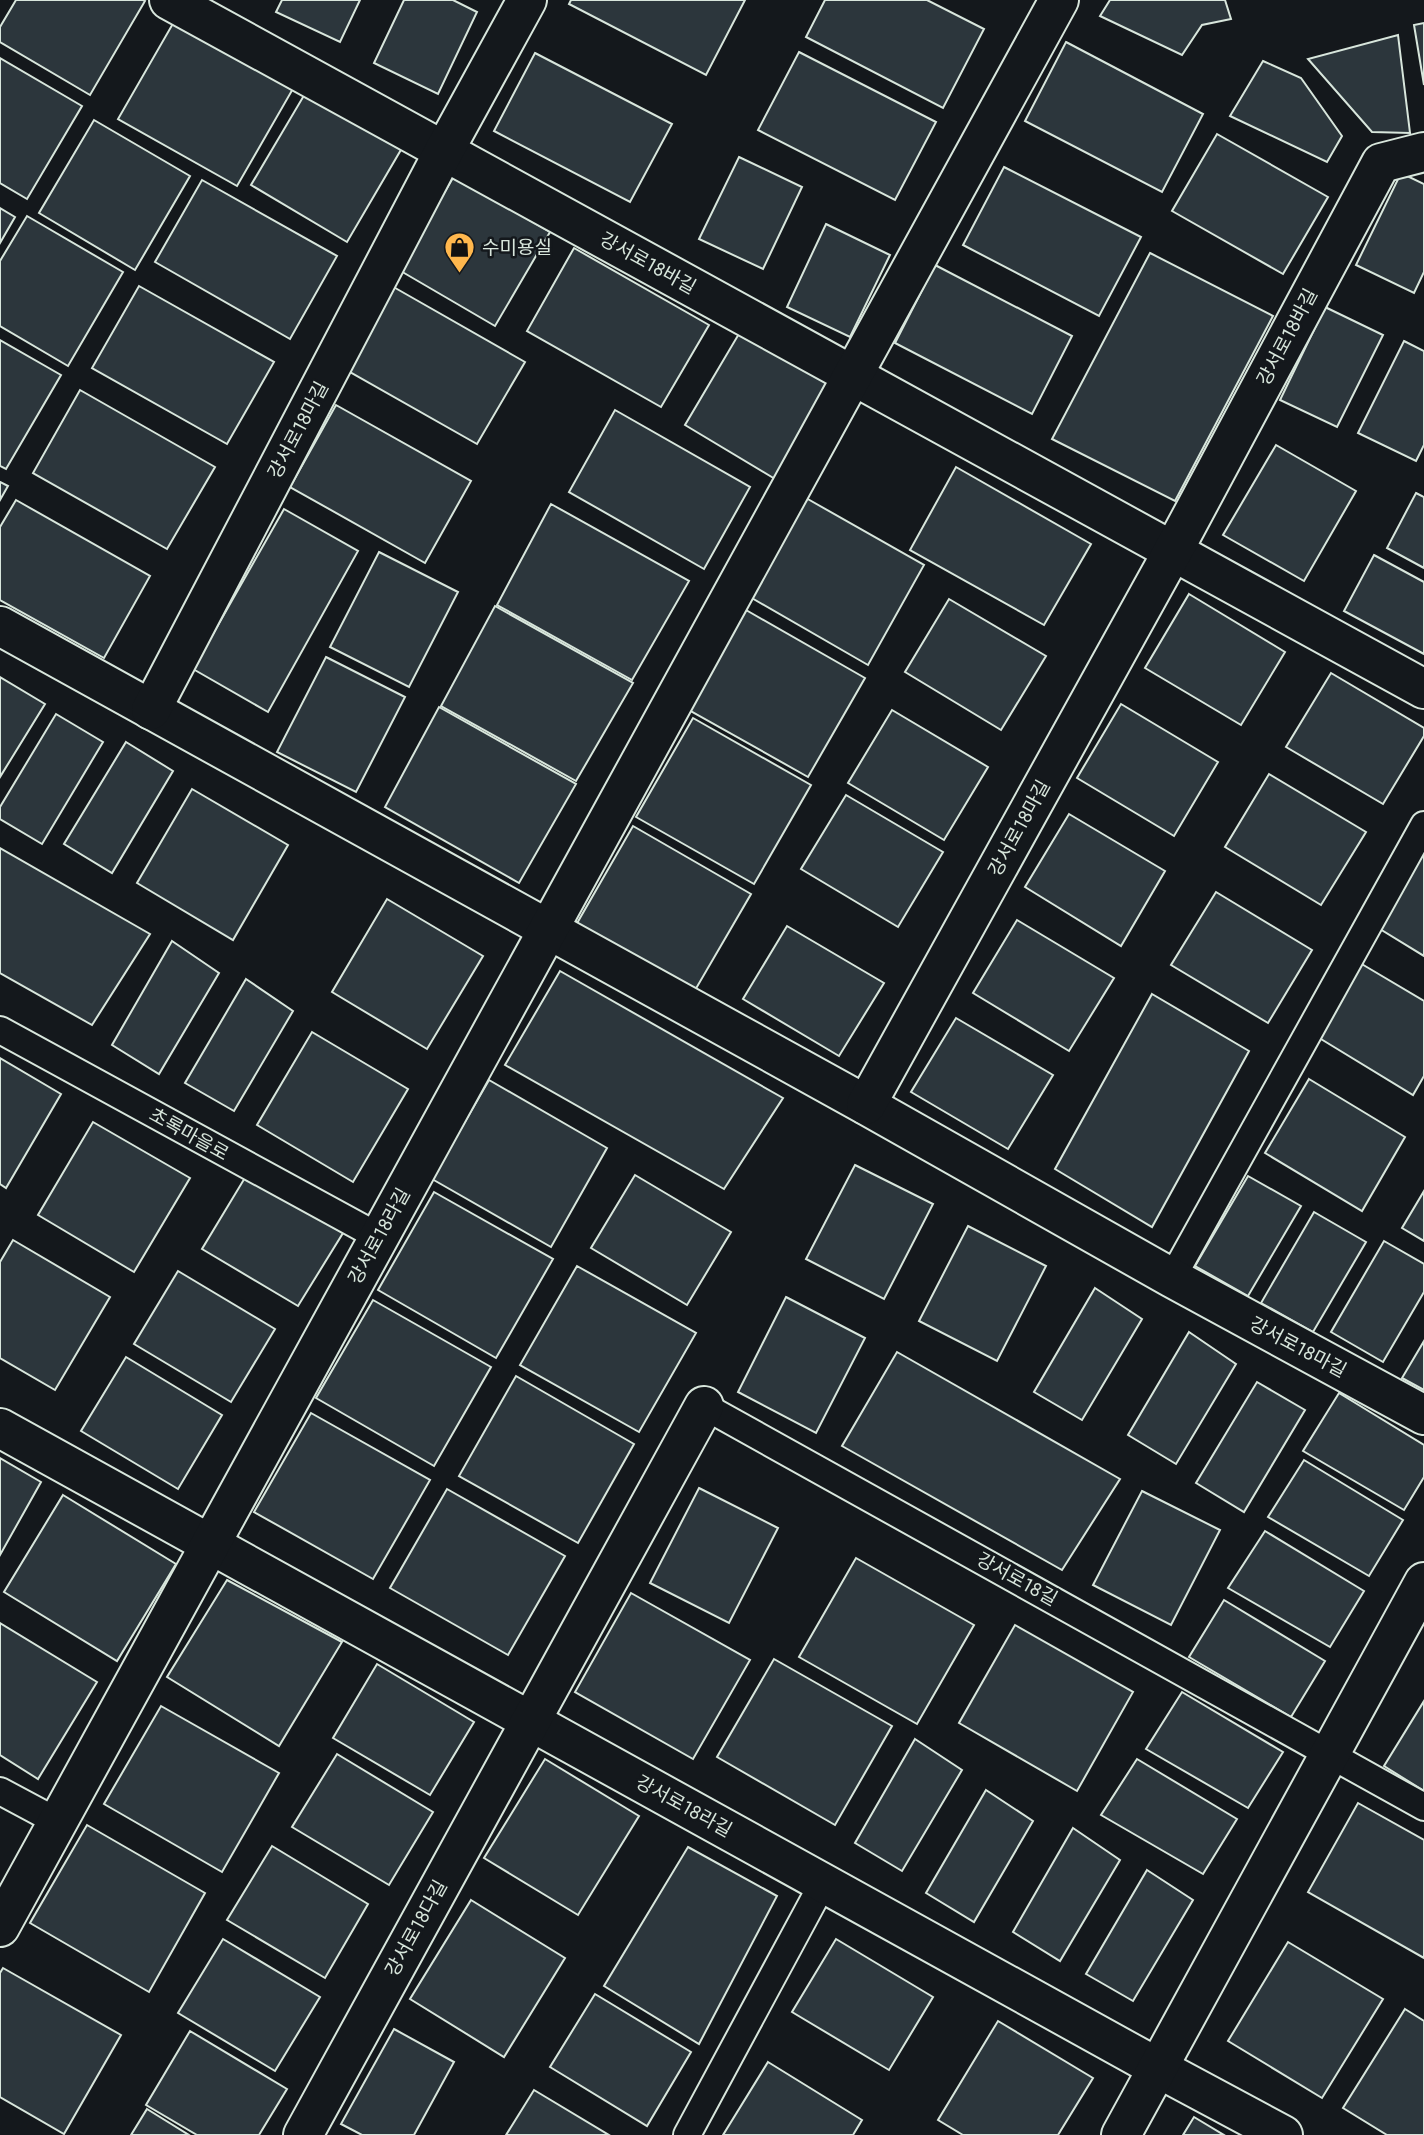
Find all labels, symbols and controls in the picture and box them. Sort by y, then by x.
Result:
street label: 강서로18바길 [595,225,701,301]
shop icon: 수미용실 [442,230,476,274]
place label: 수미용실 [482,234,552,261]
street label: 강서로18바길 [1250,284,1324,390]
street label: 강서로18마길 [261,377,335,483]
street label: 강서로18마길 [981,775,1057,881]
street label: 초록마을로 [144,1101,234,1167]
street label: 강서로18라길 [341,1183,417,1289]
street label: 강서로18마길 [1245,1310,1351,1384]
street label: 강서로18길 [972,1546,1062,1612]
street label: 강서로18라길 [631,1768,737,1844]
street label: 강서로18다길 [378,1875,454,1981]

